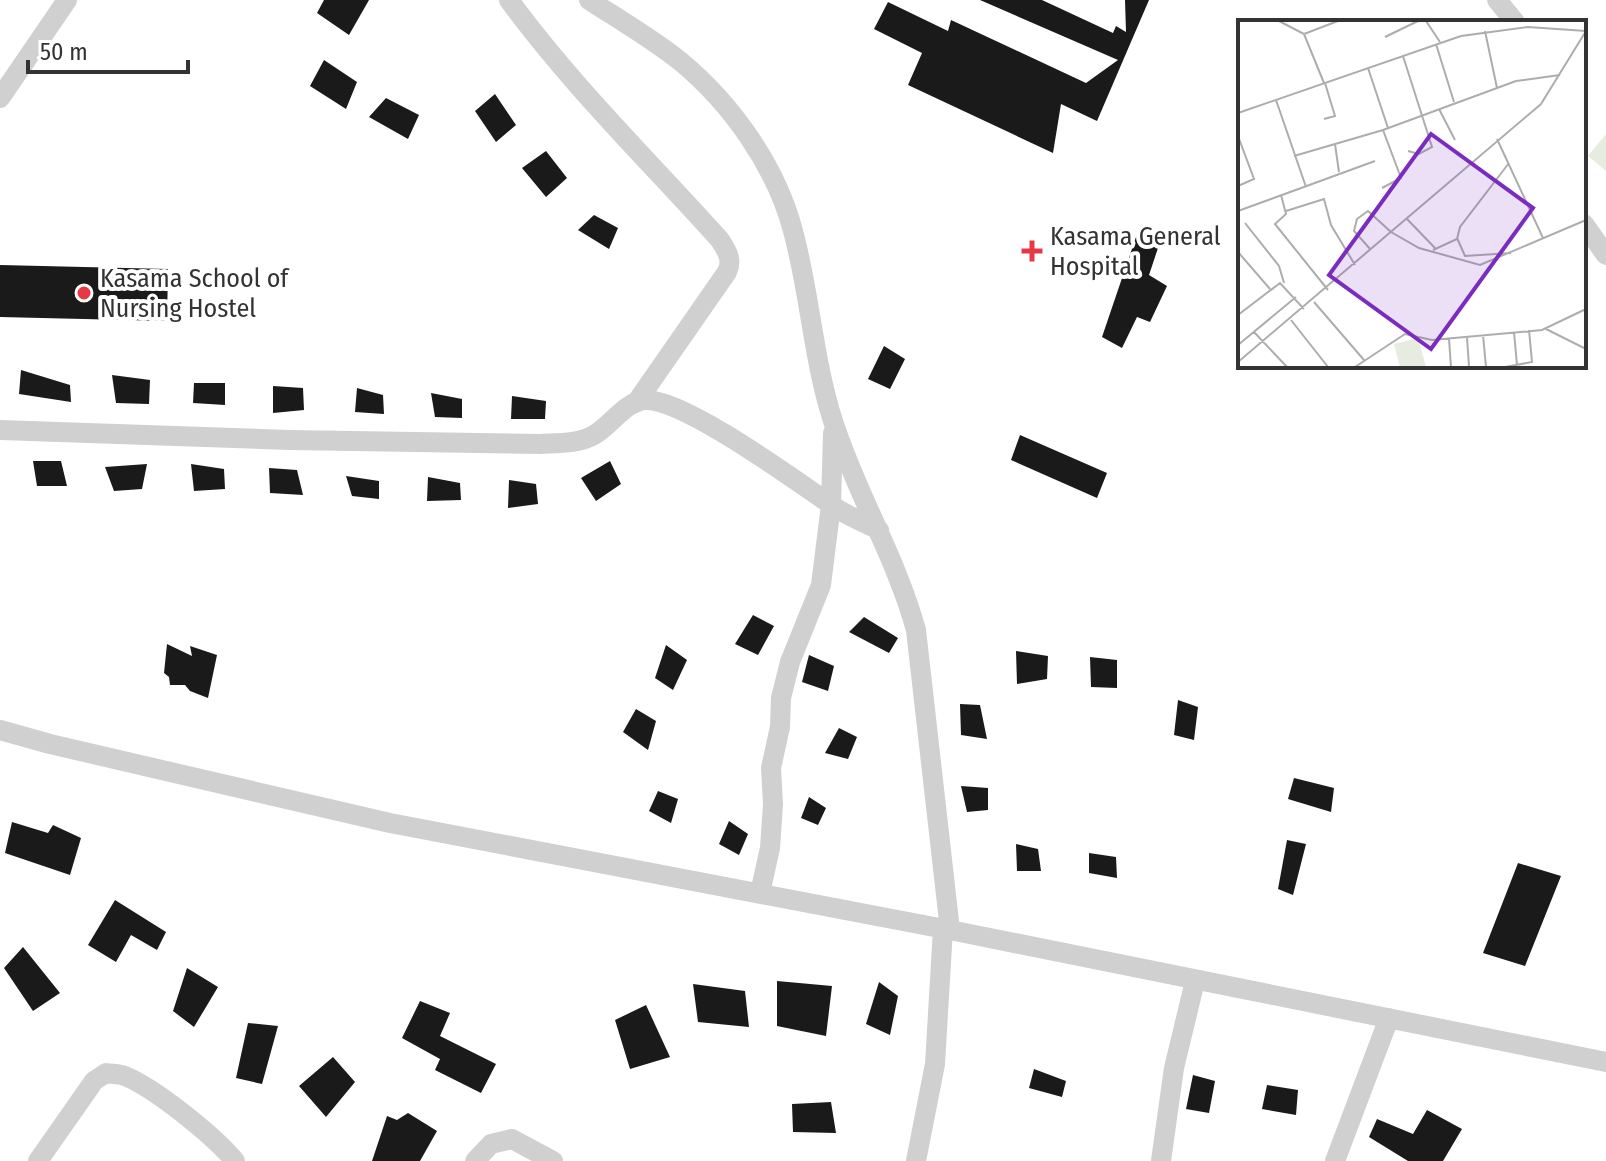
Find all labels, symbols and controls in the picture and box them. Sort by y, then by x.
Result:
inset map [1238,20,1586,368]
scale bar [28,24,188,74]
text: 50 m [40,38,88,66]
place label: Kasama General Hospital [1050,221,1221,282]
marker: Kasama General Hospital [1021,240,1043,262]
place label: Kasama School of Nursing Hostel [100,263,290,324]
marker: Kasama School of Nursing Hostel [75,284,93,302]

